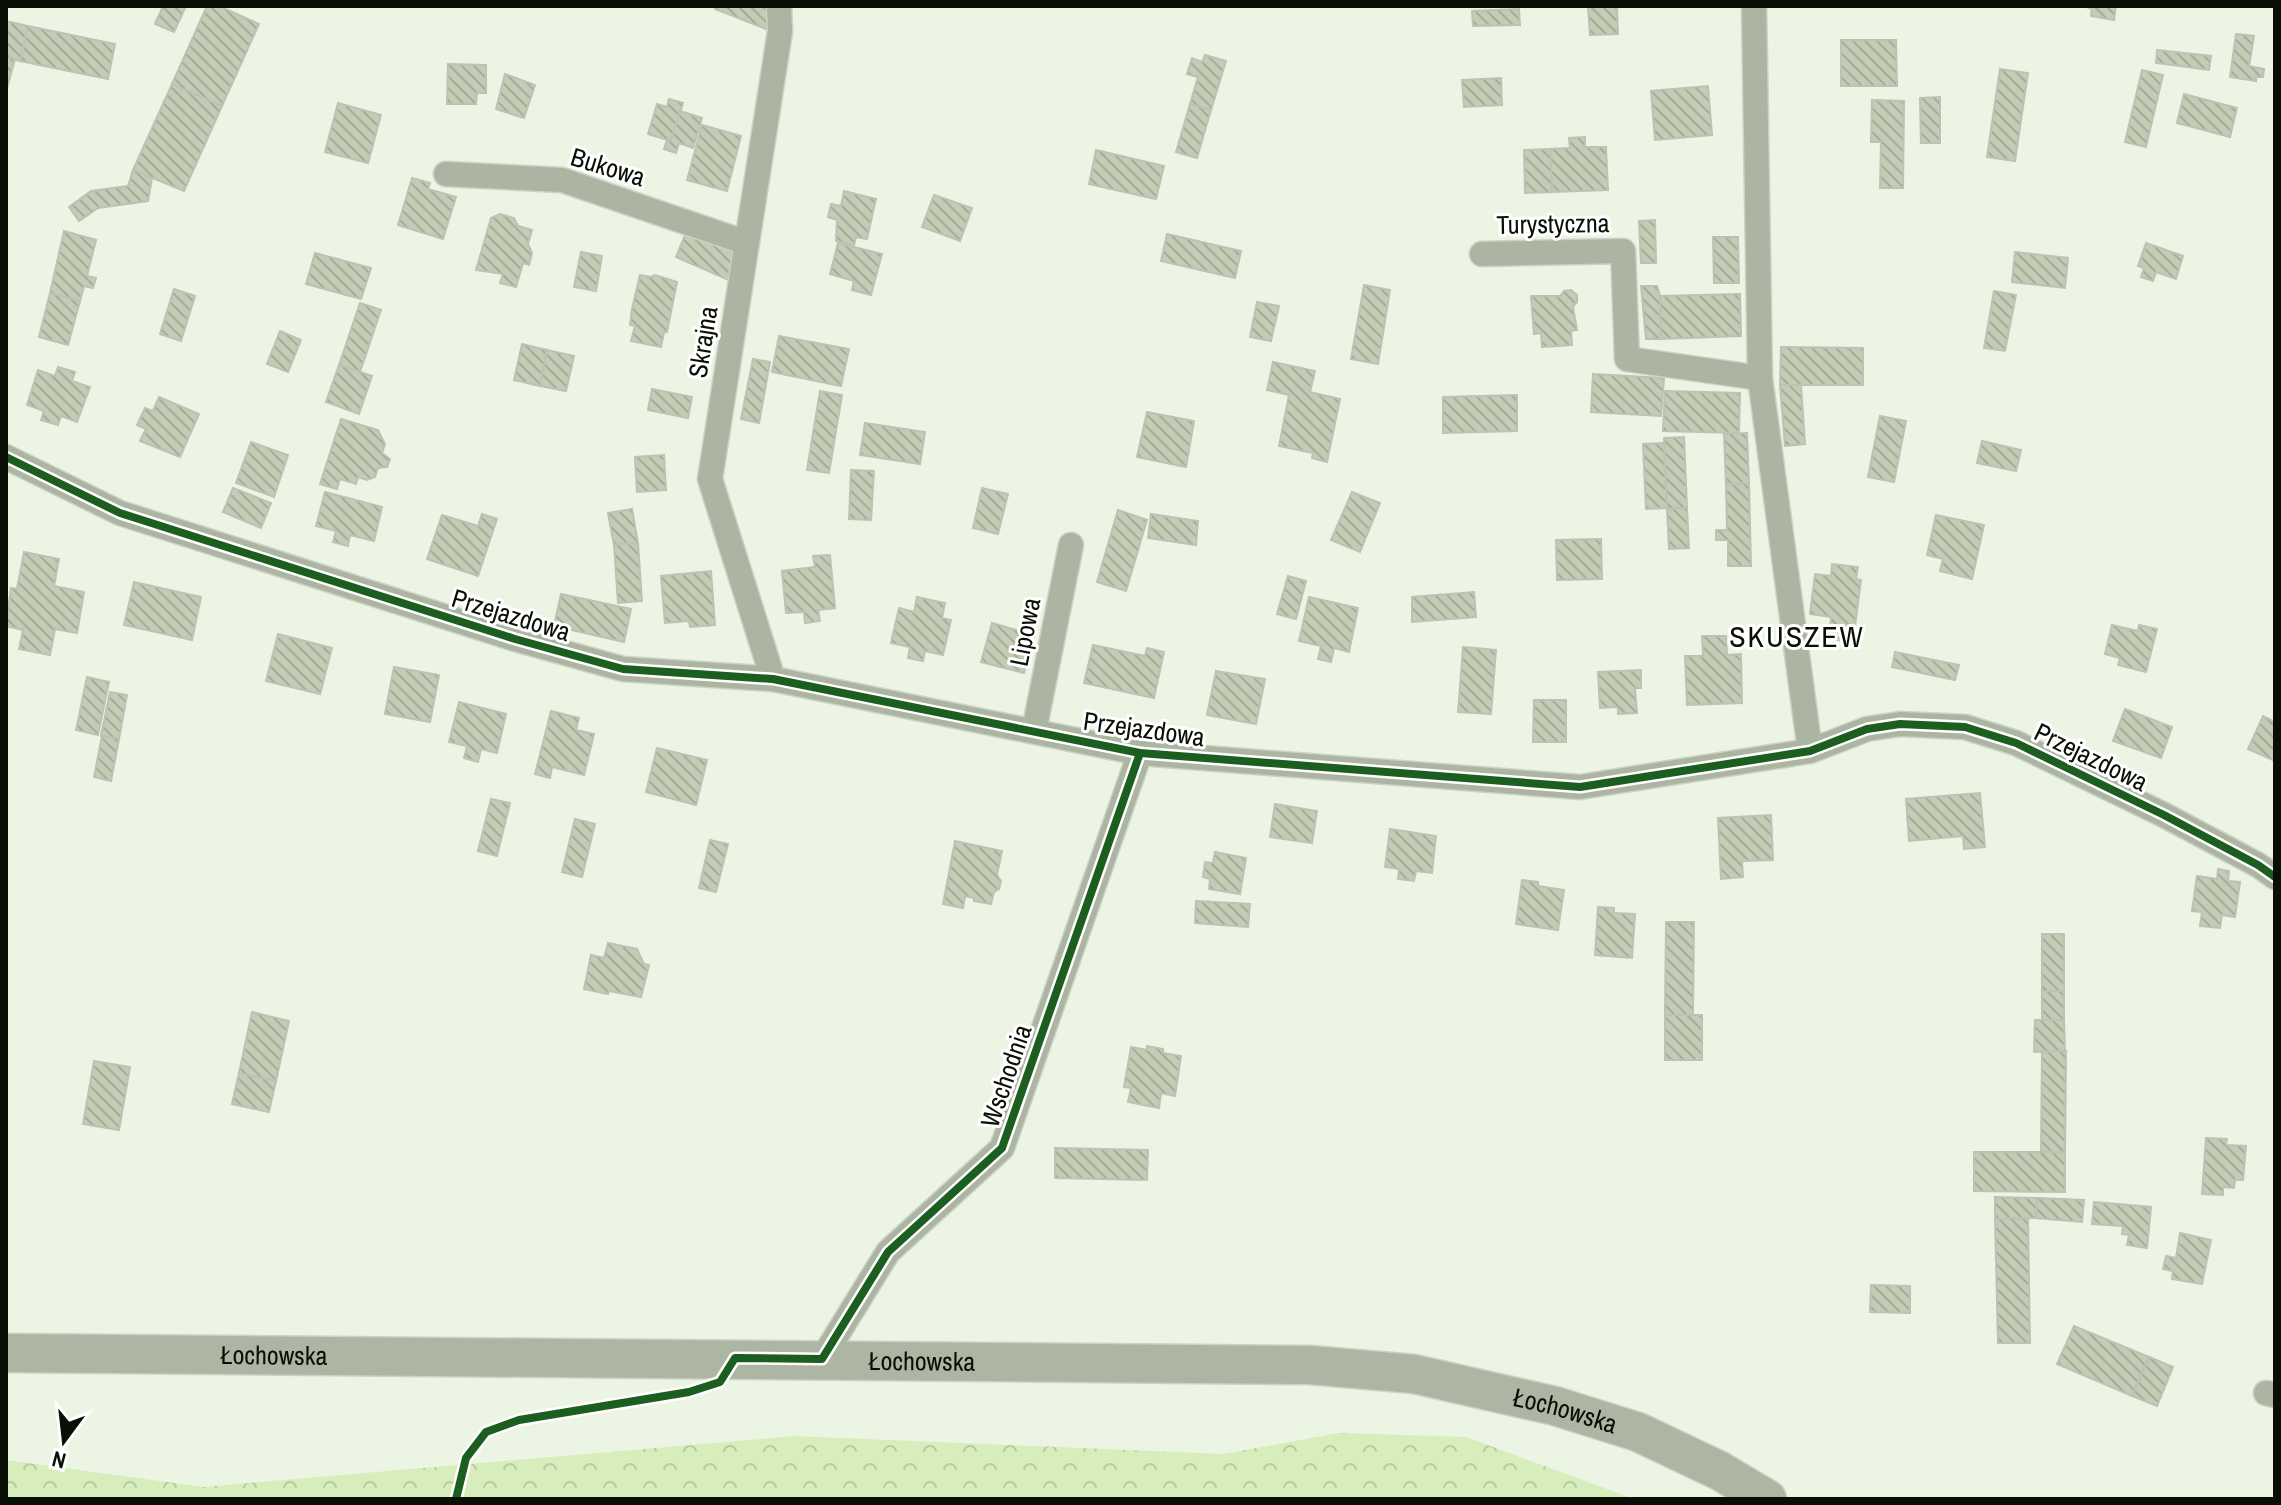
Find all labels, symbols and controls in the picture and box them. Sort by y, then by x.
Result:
street label: Bukowa [567,139,650,194]
street label: Turystyczna [1496,205,1610,242]
street label: Skrajna [680,303,725,380]
street label: Przejazdowa [448,580,575,649]
street label: Lipowa [1001,595,1048,669]
district label: SKUSZEW [1729,616,1865,656]
street label: Przejazdowa [1081,703,1207,754]
street label: Przejazdowa [2029,714,2154,799]
street label: Wschodnia [972,1020,1039,1132]
street label: Łochowska [220,1337,328,1373]
street label: Łochowska [868,1343,976,1379]
street label: Łochowska [1510,1379,1622,1441]
north arrow [24,1401,104,1481]
text: N [49,1444,69,1476]

